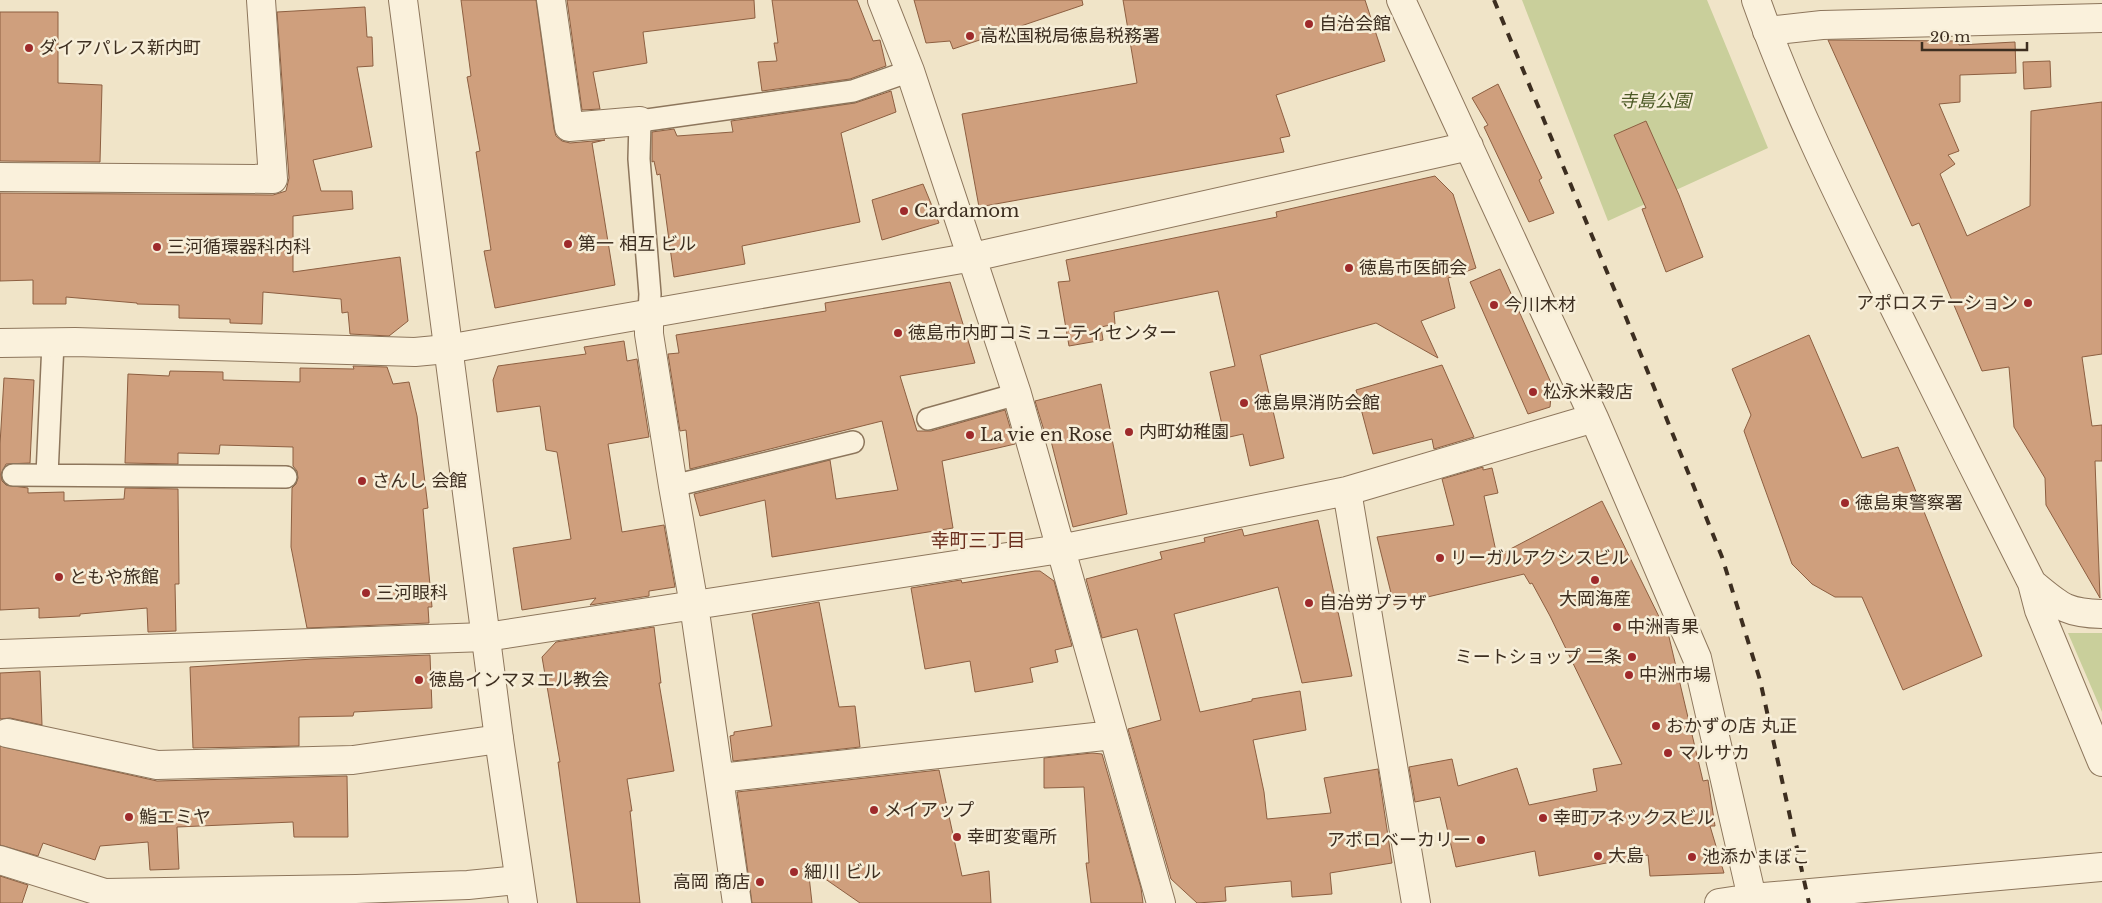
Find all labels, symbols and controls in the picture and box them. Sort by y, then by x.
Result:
place label: 自治会館 [1319,13,1391,35]
marker: 自治会館 [1303,18,1315,30]
scale bar [1922,20,2027,52]
place label: 高松国税局徳島税務署 [980,25,1160,47]
text: 20 m [1930,27,1970,46]
marker: 高松国税局徳島税務署 [964,30,976,42]
place label: ダイアパレス新内町 [39,37,201,59]
marker: ダイアパレス新内町 [23,42,35,54]
park label: 寺島公園 [1619,90,1694,112]
place label: Cardamom [914,200,1019,222]
marker: Cardamom [898,205,910,217]
place label: 第一 相互 ビル [578,233,696,255]
place label: 三河循環器科内科 [167,236,311,258]
marker: 第一 相互 ビル [562,238,574,250]
marker: 三河循環器科内科 [151,241,163,253]
place label: 徳島市医師会 [1359,257,1467,279]
marker: 徳島市医師会 [1343,262,1355,274]
place label: アポロステーション [1856,292,2018,314]
place label: 今川木材 [1504,294,1576,316]
marker: アポロステーション [2022,297,2034,309]
marker: 今川木材 [1488,299,1500,311]
place label: 徳島市内町コミュニティセンター [908,322,1177,344]
marker: 徳島市内町コミュニティセンター [892,327,904,339]
place label: 松永米穀店 [1543,381,1633,403]
marker: 松永米穀店 [1527,386,1539,398]
place label: 徳島県消防会館 [1254,392,1380,414]
marker: 徳島県消防会館 [1238,397,1250,409]
place label: 内町幼稚園 [1139,421,1229,443]
place label: La vie en Rose [980,424,1112,446]
marker: 内町幼稚園 [1123,426,1135,438]
marker: La vie en Rose [964,429,976,441]
place label: さんし 会館 [372,470,467,492]
marker: さんし 会館 [356,475,368,487]
place label: 徳島東警察署 [1855,492,1963,514]
marker: 徳島東警察署 [1839,497,1851,509]
district label: 幸町三丁目 [930,529,1026,552]
place label: リーガルアクシスビル [1450,547,1629,569]
marker: リーガルアクシスビル [1434,552,1446,564]
place label: ともや旅館 [69,566,159,588]
marker: ともや旅館 [53,571,65,583]
marker: 大岡海産 [1589,574,1601,586]
place label: 三河眼科 [376,582,448,604]
marker: 三河眼科 [360,587,372,599]
place label: 大岡海産 [1559,588,1631,610]
place label: 自治労プラザ [1319,592,1427,614]
marker: 自治労プラザ [1303,597,1315,609]
place label: 中洲青果 [1627,616,1699,638]
marker: 中洲青果 [1611,621,1623,633]
place label: ミートショップ 二条 [1455,646,1622,668]
marker: ミートショップ 二条 [1626,651,1638,663]
place label: 中洲市場 [1639,664,1711,686]
place label: 徳島インマヌエル教会 [429,669,609,691]
marker: 中洲市場 [1623,669,1635,681]
marker: 徳島インマヌエル教会 [413,674,425,686]
place label: おかずの店 丸正 [1666,715,1797,737]
marker: おかずの店 丸正 [1650,720,1662,732]
place label: マルサカ [1678,742,1750,764]
marker: マルサカ [1662,747,1674,759]
place label: メイアップ [884,799,974,821]
marker: メイアップ [868,804,880,816]
place label: 鮨エミヤ [139,806,211,828]
place label: 幸町アネックスビル [1553,807,1714,829]
marker: 鮨エミヤ [123,811,135,823]
marker: 幸町アネックスビル [1537,812,1549,824]
place label: 幸町変電所 [967,826,1057,848]
place label: アポロベーカリー [1327,829,1471,851]
marker: 幸町変電所 [951,831,963,843]
marker: アポロベーカリー [1475,834,1487,846]
place label: 大島 [1608,845,1644,867]
place label: 池添かまぼこ [1702,846,1810,868]
marker: 大島 [1592,850,1604,862]
marker: 池添かまぼこ [1686,851,1698,863]
place label: 細川 ビル [804,861,881,883]
marker: 細川 ビル [788,866,800,878]
place label: 高岡 商店 [673,871,750,893]
marker: 高岡 商店 [754,876,766,888]

